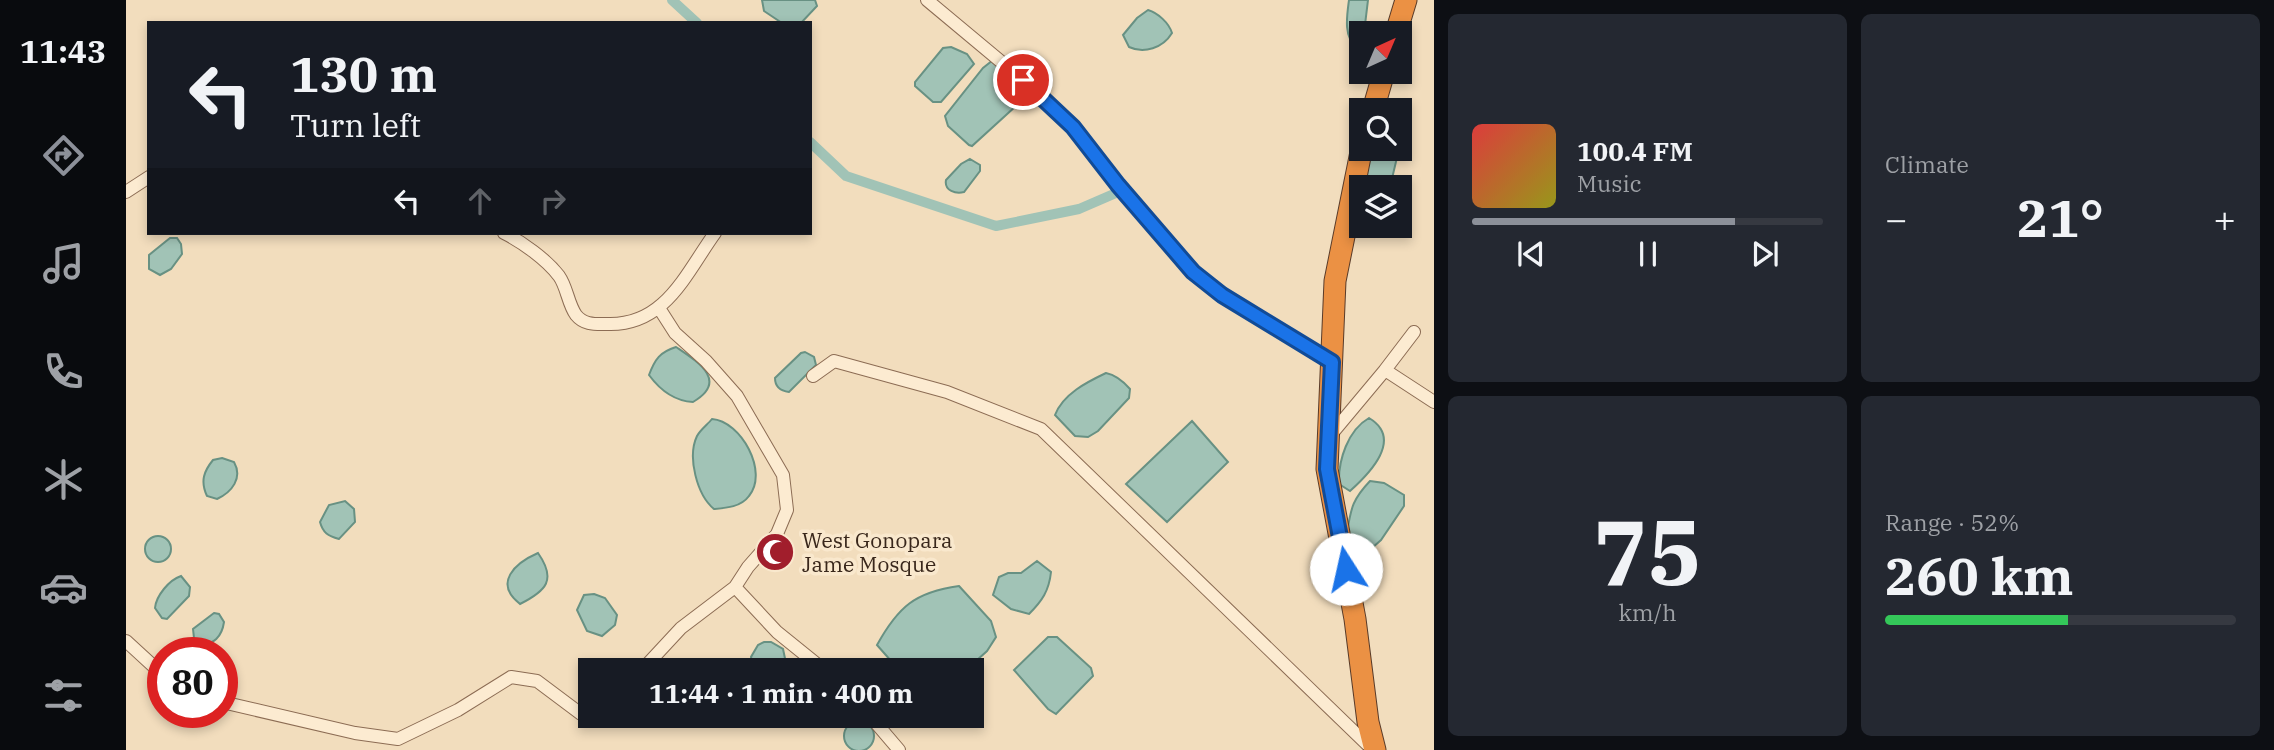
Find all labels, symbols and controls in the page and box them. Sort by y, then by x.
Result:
north arrow [1349,21,1412,84]
map controls [1349,21,1412,238]
text: 11:43 [20,30,106,72]
text: 130 m [290,42,437,105]
icon: left [175,49,266,140]
pin [993,50,1053,110]
icon: arrive [1004,61,1042,99]
button: search [1349,98,1412,161]
text: Turn left [290,104,421,146]
icon: directions [39,131,88,180]
text: 100.4 FM [1577,134,1693,168]
text: Climate [1885,149,1969,179]
text: Music [1577,168,1642,198]
button: layers [1349,175,1412,238]
icon: left [388,182,426,220]
icon: ahead [461,182,499,220]
icon: right [534,182,572,220]
text: 21° [2017,184,2104,251]
text: − [1885,194,1908,243]
text: + [2213,194,2236,243]
icon: previous [1512,235,1550,273]
icon: pause [1629,235,1667,273]
icon: next [1746,235,1784,273]
icon: music [39,239,88,288]
icon: phone [39,347,88,396]
icon: climate [39,455,88,504]
text: 75 [1593,492,1702,610]
text: Range · 52% [1885,507,2019,537]
place label: West Gonopara Jame Mosque [802,526,953,578]
mosque icon: West Gonopara Jame Mosque [754,531,796,573]
position arrow [1309,532,1383,606]
text: 260 km [1885,542,2074,609]
icon: car [39,563,88,612]
text: km/h [1618,597,1677,627]
speed limit sign: 80 [147,637,238,728]
icon: filters [39,671,88,720]
text: 11:44 · 1 min · 400 m [649,676,913,710]

